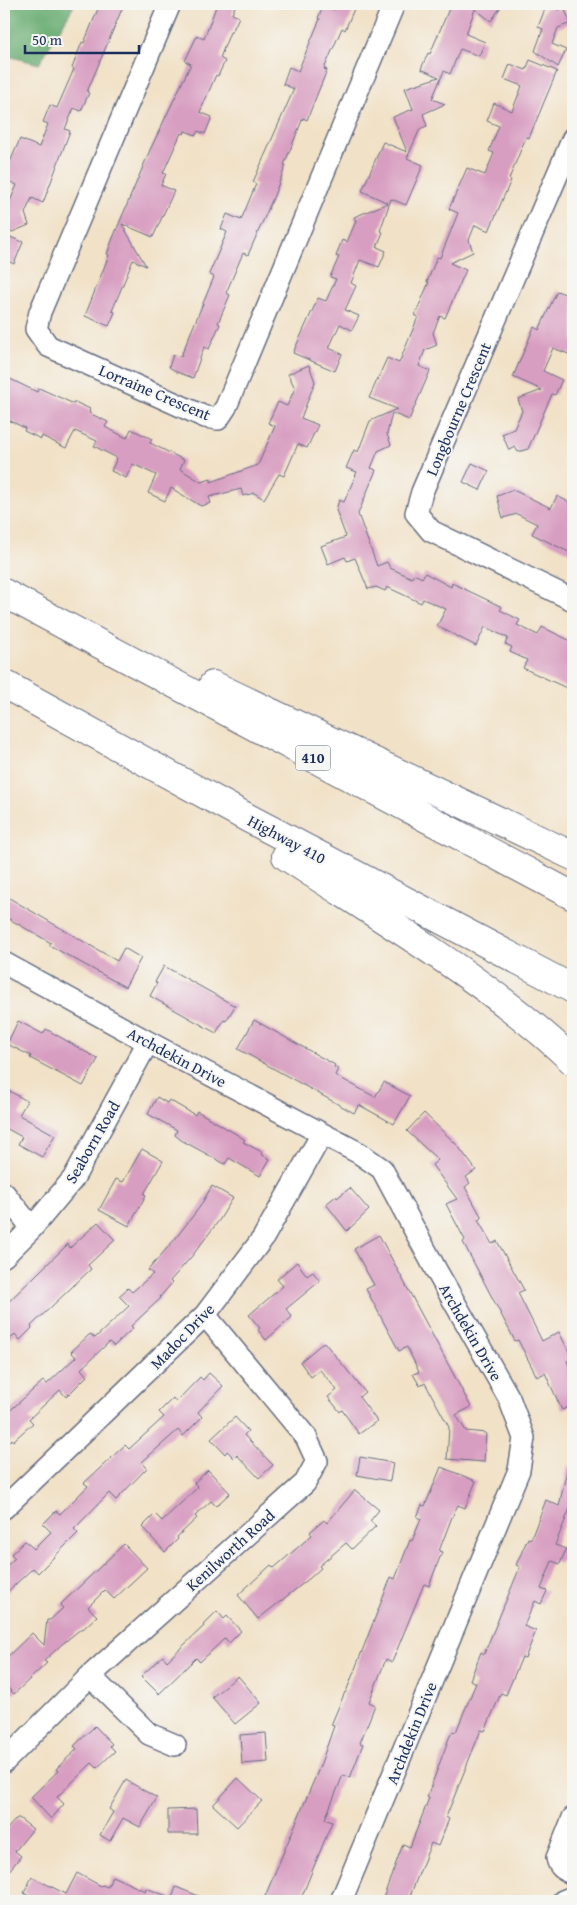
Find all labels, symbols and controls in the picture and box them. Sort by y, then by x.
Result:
scale bar [25,22,139,54]
text: 50 m [32,29,63,50]
street label: Longbourne Crescent [419,338,497,479]
street label: Lorraine Crescent [95,358,215,426]
road number: 410 [296,746,330,770]
street label: Highway 410 [244,808,331,870]
street label: Archdekin Drive [123,1021,231,1093]
street label: Seaborn Road [59,1096,126,1188]
street label: Archdekin Drive [433,1279,509,1385]
street label: Madoc Drive [144,1297,220,1375]
street label: Kenilworth Road [180,1503,280,1597]
street label: Archdekin Drive [379,1678,443,1788]

